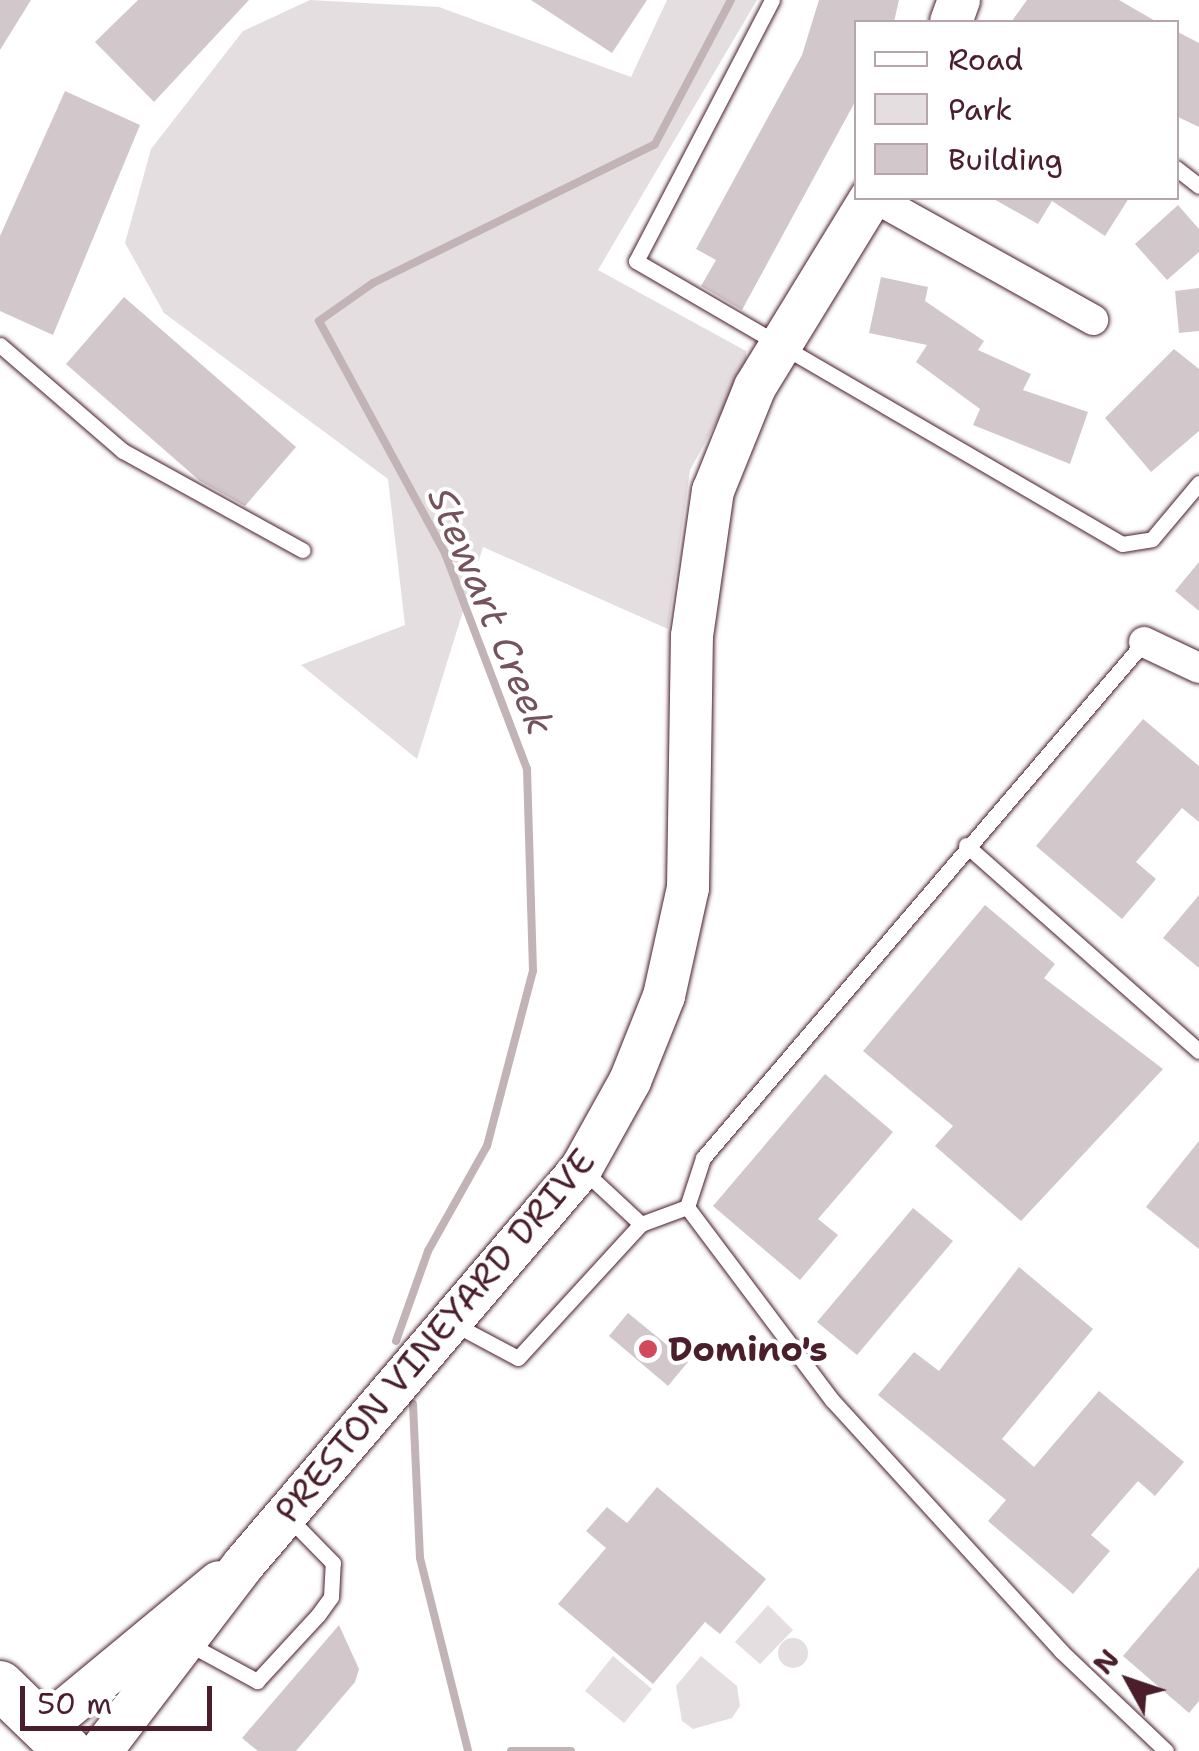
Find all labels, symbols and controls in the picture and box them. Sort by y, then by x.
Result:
legend [854,20,1179,200]
text: Road [948,39,1023,80]
text: Park [948,89,1012,130]
text: Building [948,139,1063,180]
water label: Stewart Creek [418,480,564,742]
street label: PRESTON VINEYARD DRIVE [266,1141,604,1531]
place label: Domino's [668,1328,828,1370]
marker: Domino's [637,1338,659,1360]
north arrow [1079,1631,1179,1731]
text: N [1084,1641,1128,1682]
scale bar [25,1666,218,1728]
text: 50 m [37,1683,112,1724]

